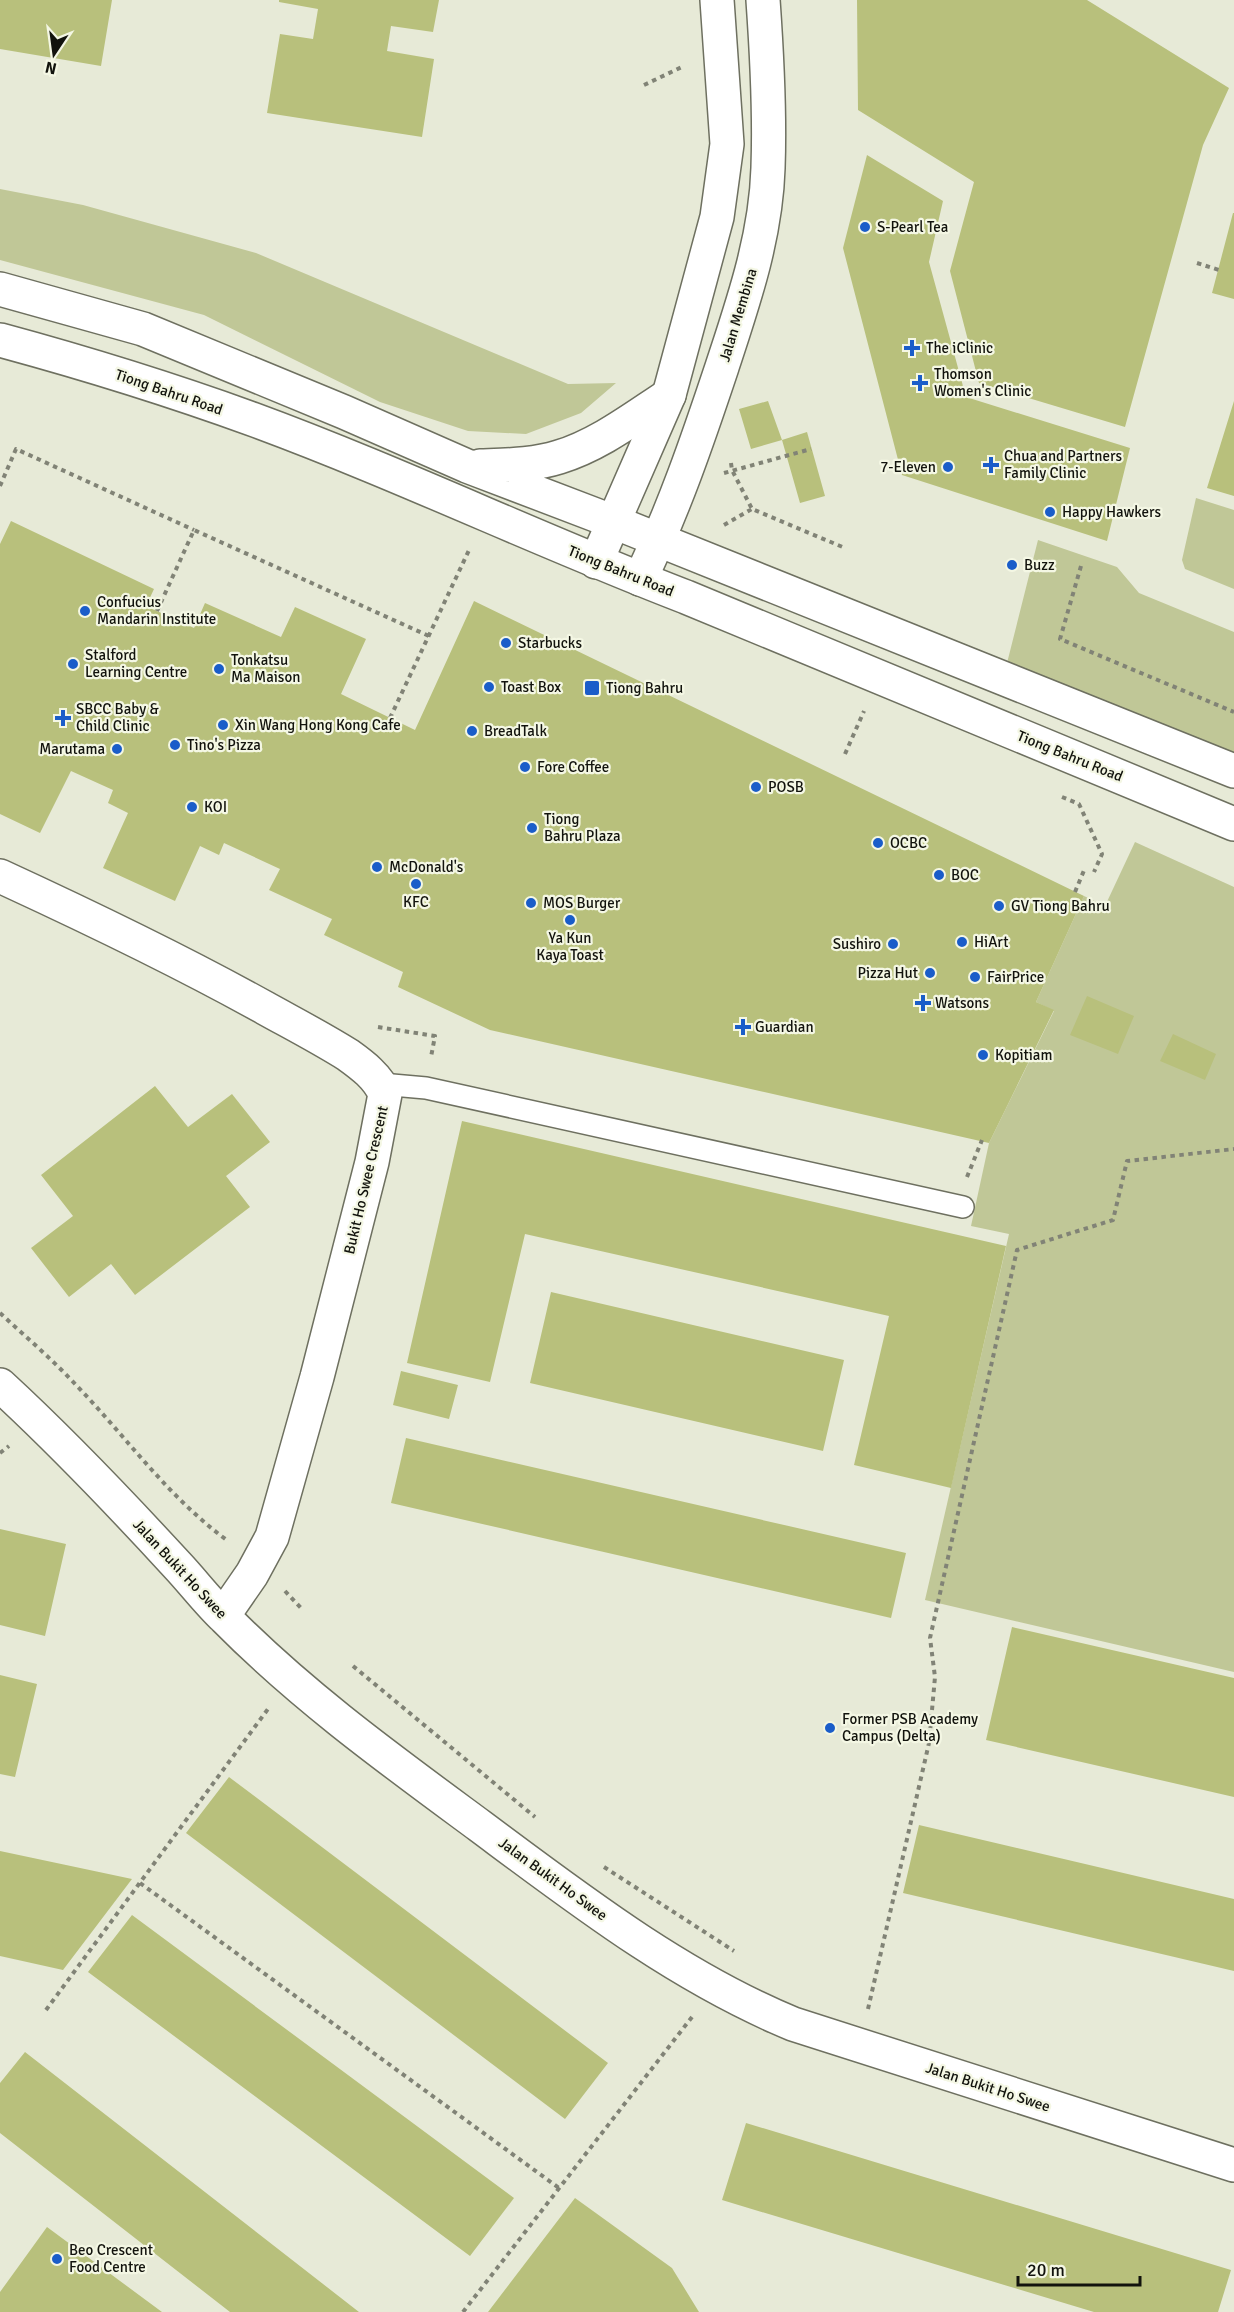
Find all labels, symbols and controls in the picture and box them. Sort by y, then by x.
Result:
north arrow [24,24,84,84]
text: N [43,57,59,79]
place label: S-Pearl Tea [877,218,948,236]
marker: S-Pearl Tea [858,220,872,234]
street label: Jalan Membina [715,266,761,364]
marker: The iClinic [903,339,921,357]
place label: The iClinic [926,339,993,357]
street label: Tiong Bahru Road [113,365,225,419]
place label: Thomson Women's Clinic [934,365,1031,400]
marker: Thomson Women's Clinic [911,374,929,392]
place label: Chua and Partners Family Clinic [1004,447,1122,482]
marker: Chua and Partners Family Clinic [982,456,1000,474]
place label: 7-Eleven [880,458,936,476]
marker: 7-Eleven [941,460,955,474]
place label: Happy Hawkers [1062,503,1162,521]
marker: Happy Hawkers [1043,505,1057,519]
street label: Tiong Bahru Road [565,542,677,600]
place label: Buzz [1024,556,1055,574]
marker: Buzz [1005,558,1019,572]
place label: Confucius Mandarin Institute [97,593,216,628]
marker: Confucius Mandarin Institute [78,604,92,618]
place label: Starbucks [518,634,582,652]
marker: Starbucks [499,636,513,650]
place label: Stalford Learning Centre [85,646,187,681]
place label: Tonkatsu Ma Maison [231,651,300,686]
marker: Stalford Learning Centre [66,657,80,671]
marker: Tonkatsu Ma Maison [212,662,226,676]
place label: Toast Box [501,678,561,696]
marker: Tiong Bahru [583,679,601,697]
place label: Tiong Bahru [606,679,683,697]
marker: Toast Box [482,680,496,694]
place label: SBCC Baby & Child Clinic [76,700,160,735]
marker: SBCC Baby & Child Clinic [54,709,72,727]
place label: Xin Wang Hong Kong Cafe [235,716,401,734]
marker: Xin Wang Hong Kong Cafe [216,718,230,732]
place label: BreadTalk [484,722,547,740]
marker: BreadTalk [465,724,479,738]
street label: Tiong Bahru Road [1014,727,1126,785]
place label: Tino's Pizza [187,736,261,754]
marker: Tino's Pizza [168,738,182,752]
place label: Marutama [39,740,105,758]
marker: Marutama [110,742,124,756]
place label: Fore Coffee [537,758,609,776]
marker: Fore Coffee [518,760,532,774]
place label: POSB [768,778,804,796]
marker: POSB [749,780,763,794]
place label: KOI [204,798,227,816]
marker: KOI [185,800,199,814]
place label: Tiong Bahru Plaza [544,810,621,845]
marker: Tiong Bahru Plaza [525,821,539,835]
place label: OCBC [890,834,927,852]
marker: OCBC [871,836,885,850]
place label: McDonald's [389,858,464,876]
marker: McDonald's [370,860,384,874]
place label: BOC [951,866,979,884]
marker: BOC [932,868,946,882]
marker: KFC [409,877,423,891]
place label: KFC [403,893,429,911]
place label: MOS Burger [543,894,621,912]
marker: MOS Burger [524,896,538,910]
place label: GV Tiong Bahru [1011,897,1110,915]
marker: GV Tiong Bahru [992,899,1006,913]
marker: Ya Kun Kaya Toast [563,913,577,927]
place label: Ya Kun Kaya Toast [536,929,604,964]
place label: HiArt [974,933,1008,951]
place label: Sushiro [833,935,881,953]
marker: HiArt [955,935,969,949]
marker: Sushiro [886,937,900,951]
place label: Pizza Hut [858,964,918,982]
marker: Pizza Hut [923,966,937,980]
place label: FairPrice [987,968,1044,986]
marker: FairPrice [968,970,982,984]
place label: Watsons [935,994,989,1012]
marker: Watsons [916,996,930,1010]
place label: Guardian [755,1018,814,1036]
marker: Guardian [736,1020,750,1034]
place label: Kopitiam [995,1046,1052,1064]
marker: Kopitiam [976,1048,990,1062]
street label: Bukit Ho Swee Crescent [340,1104,392,1256]
street label: Jalan Bukit Ho Swee [129,1515,231,1623]
place label: Former PSB Academy Campus (Delta) [842,1710,978,1745]
marker: Former PSB Academy Campus (Delta) [823,1721,837,1735]
street label: Jalan Bukit Ho Swee [495,1834,611,1924]
street label: Jalan Bukit Ho Swee [924,2058,1052,2116]
place label: Beo Crescent Food Centre [69,2241,153,2276]
scale bar [1018,2249,1140,2287]
marker: Beo Crescent Food Centre [50,2252,64,2266]
text: 20 m [1027,2259,1065,2281]

